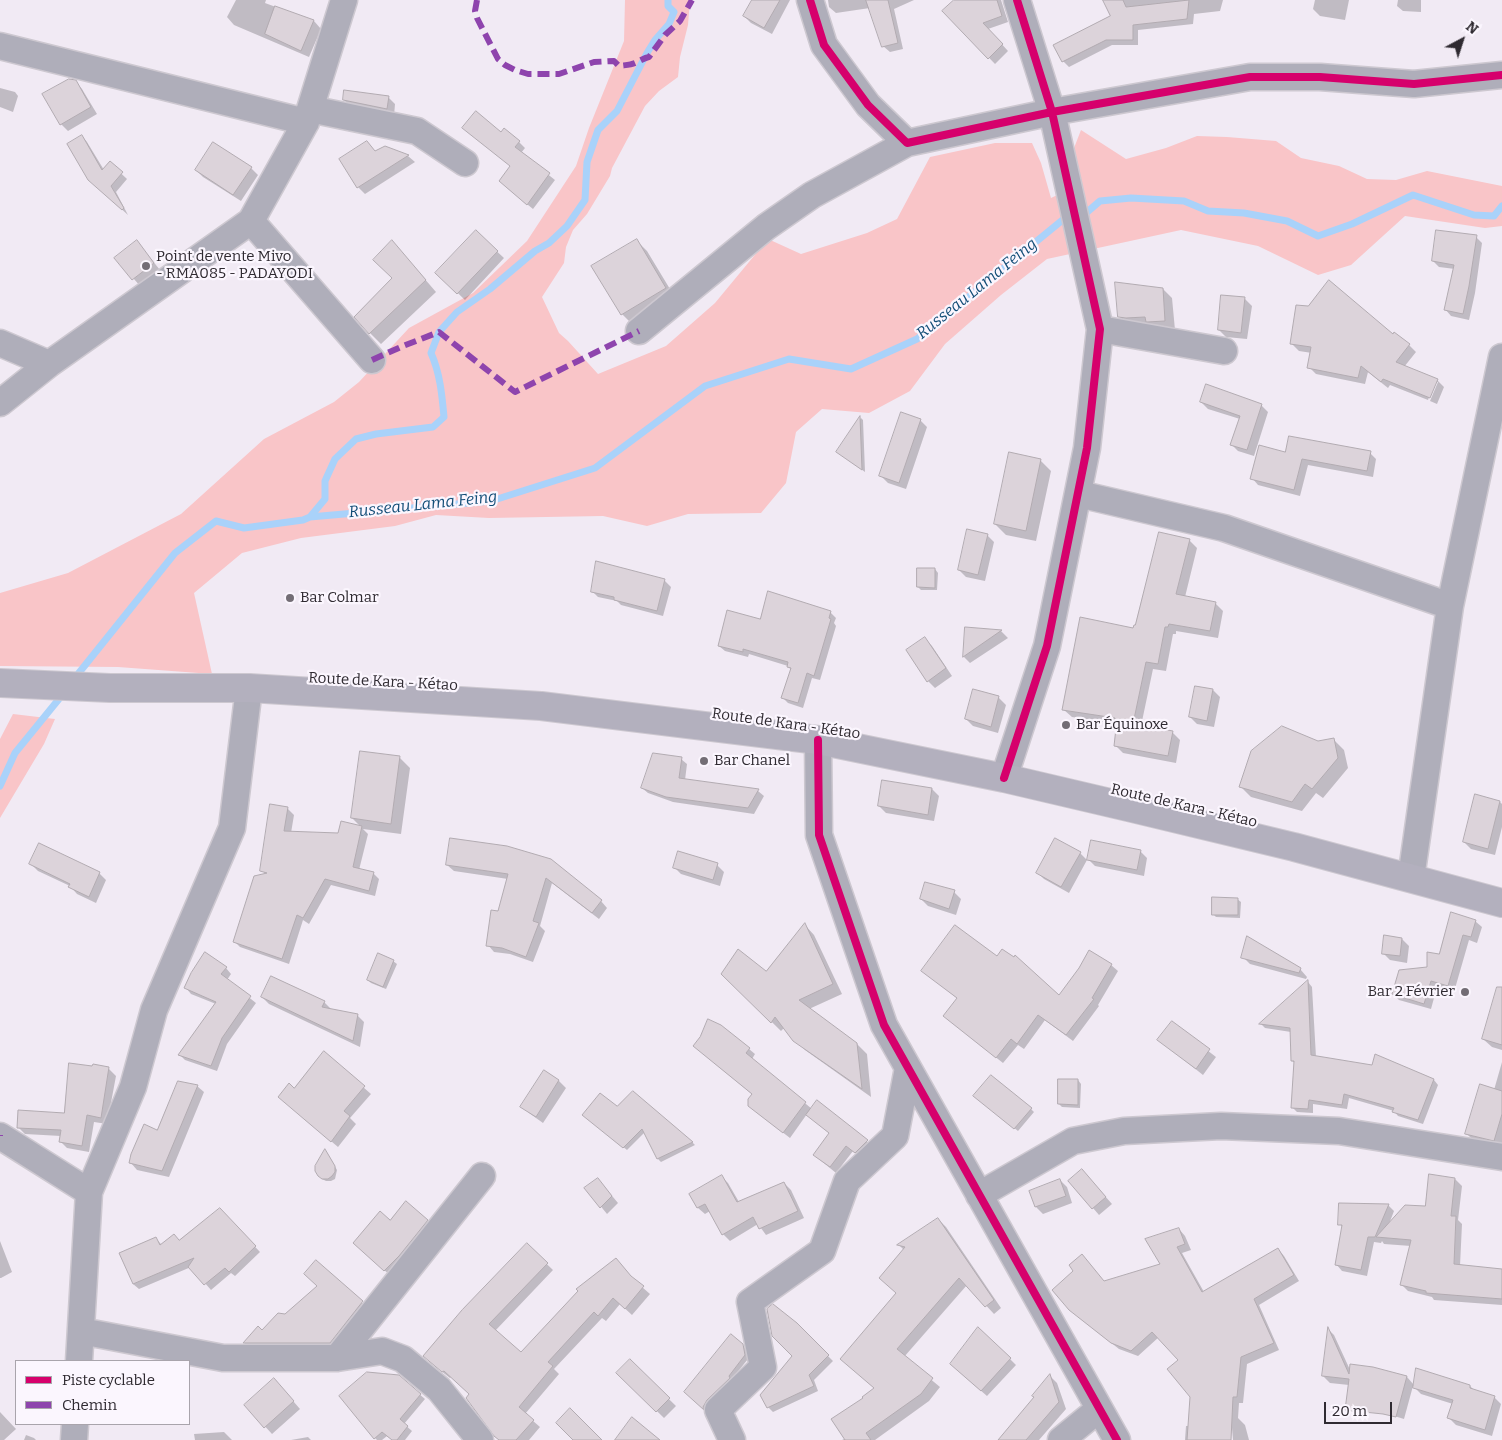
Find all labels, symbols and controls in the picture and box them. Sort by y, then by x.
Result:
north arrow [1437,15,1487,65]
text: N [1462,18,1482,38]
water label: Russeau Lama Feing [913,235,1041,343]
place label: Point de vente Mivo - RMA085 - PADAYODI [156,248,313,283]
marker: Point de vente Mivo - RMA085 - PADAYODI [140,260,152,272]
water label: Russeau Lama Feing [348,488,498,522]
place label: Bar Colmar [300,589,379,607]
marker: Bar Colmar [284,592,296,604]
street label: Route de Kara - Kétao [308,669,458,695]
street label: Route de Kara - Kétao [711,705,861,743]
place label: Bar Équinoxe [1076,716,1168,734]
marker: Bar Équinoxe [1060,719,1072,731]
place label: Bar Chanel [714,752,790,770]
marker: Bar Chanel [698,755,710,767]
street label: Route de Kara - Kétao [1109,780,1259,832]
place label: Bar 2 Février [1367,983,1455,1001]
marker: Bar 2 Février [1459,986,1471,998]
legend [15,1360,190,1425]
text: Piste cyclable [62,1371,155,1389]
scale bar [1327,1392,1394,1424]
text: Chemin [62,1396,117,1414]
text: 20 m [1332,1402,1367,1420]

